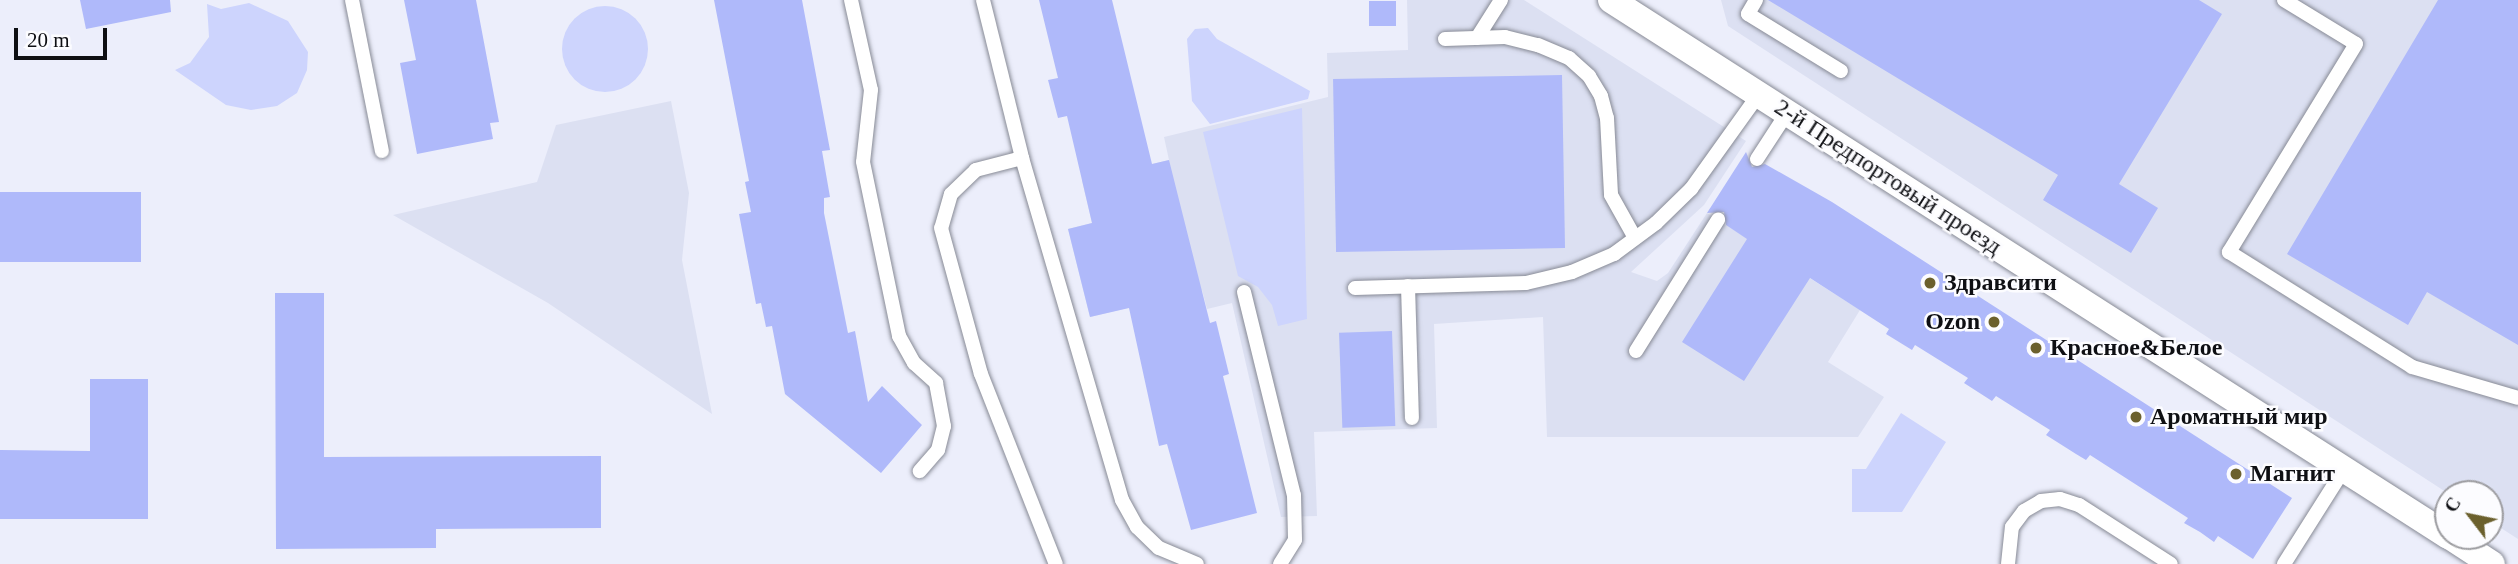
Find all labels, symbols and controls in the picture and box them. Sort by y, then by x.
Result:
scale bar [18,14,110,58]
text: 20 m [27,28,70,52]
street label: 2-й Предпортовый проезд [1769,93,2007,261]
place label: Здравсити [1944,269,2057,297]
marker: Здравсити [1922,275,1938,291]
place label: Ozon [1925,308,1980,336]
marker: Ozon [1986,314,2002,330]
place label: Красное&Белое [2050,334,2223,362]
marker: Красное&Белое [2028,340,2044,356]
place label: Ароматный мир [2150,403,2327,431]
marker: Ароматный мир [2128,409,2144,425]
place label: Магнит [2250,460,2335,488]
marker: Магнит [2228,466,2244,482]
north arrow [2434,480,2504,550]
text: С [2440,493,2465,516]

